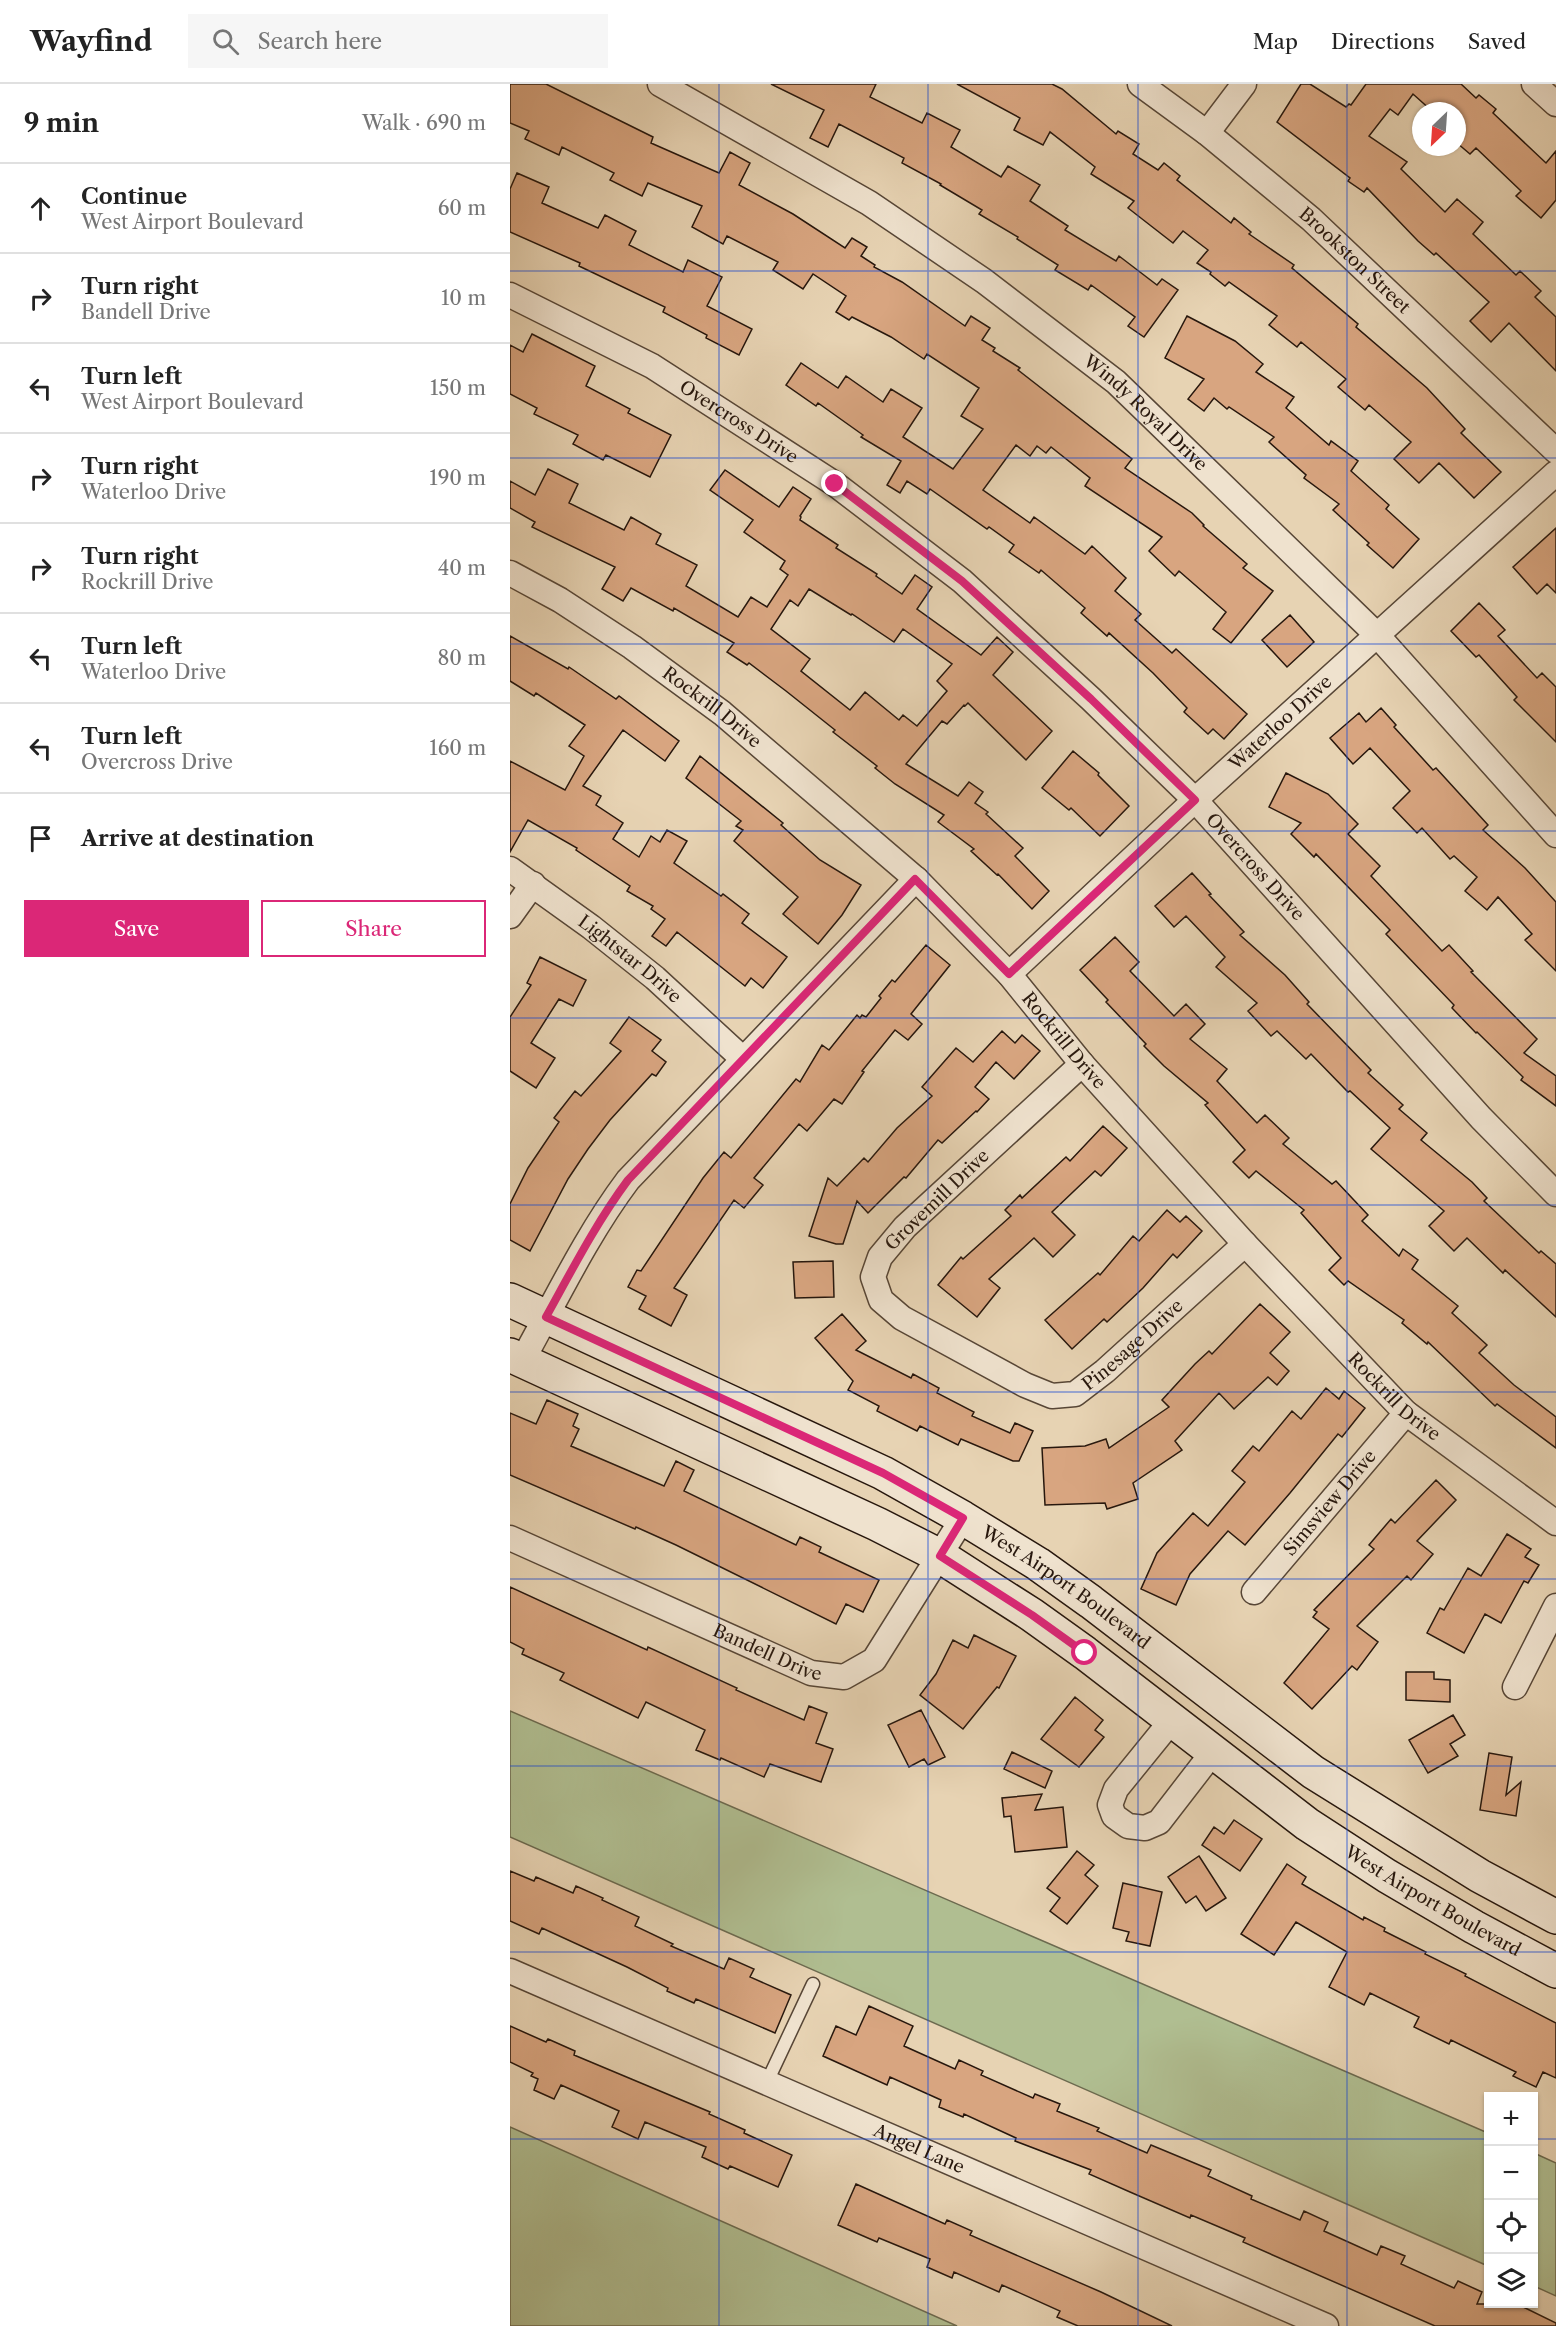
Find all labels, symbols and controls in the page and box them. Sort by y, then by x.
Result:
search box [188,14,608,68]
text: Wayfind [30,24,152,58]
icon: search [209,25,242,58]
text: Search here [257,28,382,55]
text: Map [1253,29,1298,54]
text: Directions [1331,29,1435,54]
text: Saved [1468,29,1526,54]
north arrow [1412,102,1466,156]
text: 9 min [24,107,99,139]
text: Walk · 690 m [362,111,486,135]
text: Continue [81,183,187,210]
icon: ahead [24,192,57,225]
text: 60 m [438,196,486,220]
street label: Brookston Street [1294,203,1415,318]
text: West Airport Boulevard [81,210,304,234]
text: Turn right [81,273,199,300]
icon: right [24,282,57,315]
text: 10 m [441,286,486,310]
text: Bandell Drive [81,300,211,324]
street label: Windy Royal Drive [1078,349,1212,475]
text: Turn left [81,363,182,390]
icon: left [24,372,57,405]
text: 150 m [430,376,486,400]
street label: Overcross Drive [675,376,802,468]
text: West Airport Boulevard [81,390,304,414]
text: Turn right [81,453,199,480]
icon: right [24,462,57,495]
text: 190 m [429,466,486,490]
route end [821,470,847,496]
text: Waterloo Drive [81,480,226,504]
text: Turn right [81,543,199,570]
icon: right [24,552,57,585]
text: 40 m [438,556,486,580]
text: Rockrill Drive [81,570,213,594]
text: Turn left [81,633,182,660]
icon: left [24,642,57,675]
text: 80 m [438,646,486,670]
text: Waterloo Drive [81,660,226,684]
street label: Rockrill Drive [658,662,766,753]
street label: Waterloo Drive [1224,671,1336,775]
text: Turn left [81,723,182,750]
icon: left [24,732,57,765]
text: 160 m [429,736,486,760]
text: Overcross Drive [81,750,233,774]
street label: Overcross Drive [1201,809,1309,925]
icon: arrive [24,822,57,855]
text: Arrive at destination [81,825,314,852]
button: Save [24,900,249,957]
button: Share [261,900,486,957]
street label: Lightstar Drive [574,910,686,1008]
street label: Rockrill Drive [1017,988,1110,1094]
street label: Grovemill Drive [880,1145,994,1255]
street label: Pinesage Drive [1078,1295,1188,1395]
street label: Rockrill Drive [1343,1348,1445,1445]
street label: Simsview Drive [1279,1445,1381,1560]
street label: West Airport Boulevard [977,1520,1154,1654]
street label: Bandell Drive [710,1619,823,1685]
route start [1071,1639,1097,1665]
street label: West Airport Boulevard [1340,1840,1525,1961]
map controls [1484,2092,1538,2308]
button: + [1484,2092,1538,2146]
street label: Angel Lane [869,2119,968,2178]
button: − [1484,2146,1538,2200]
button: locate [1484,2200,1538,2254]
button: layers [1484,2254,1538,2308]

